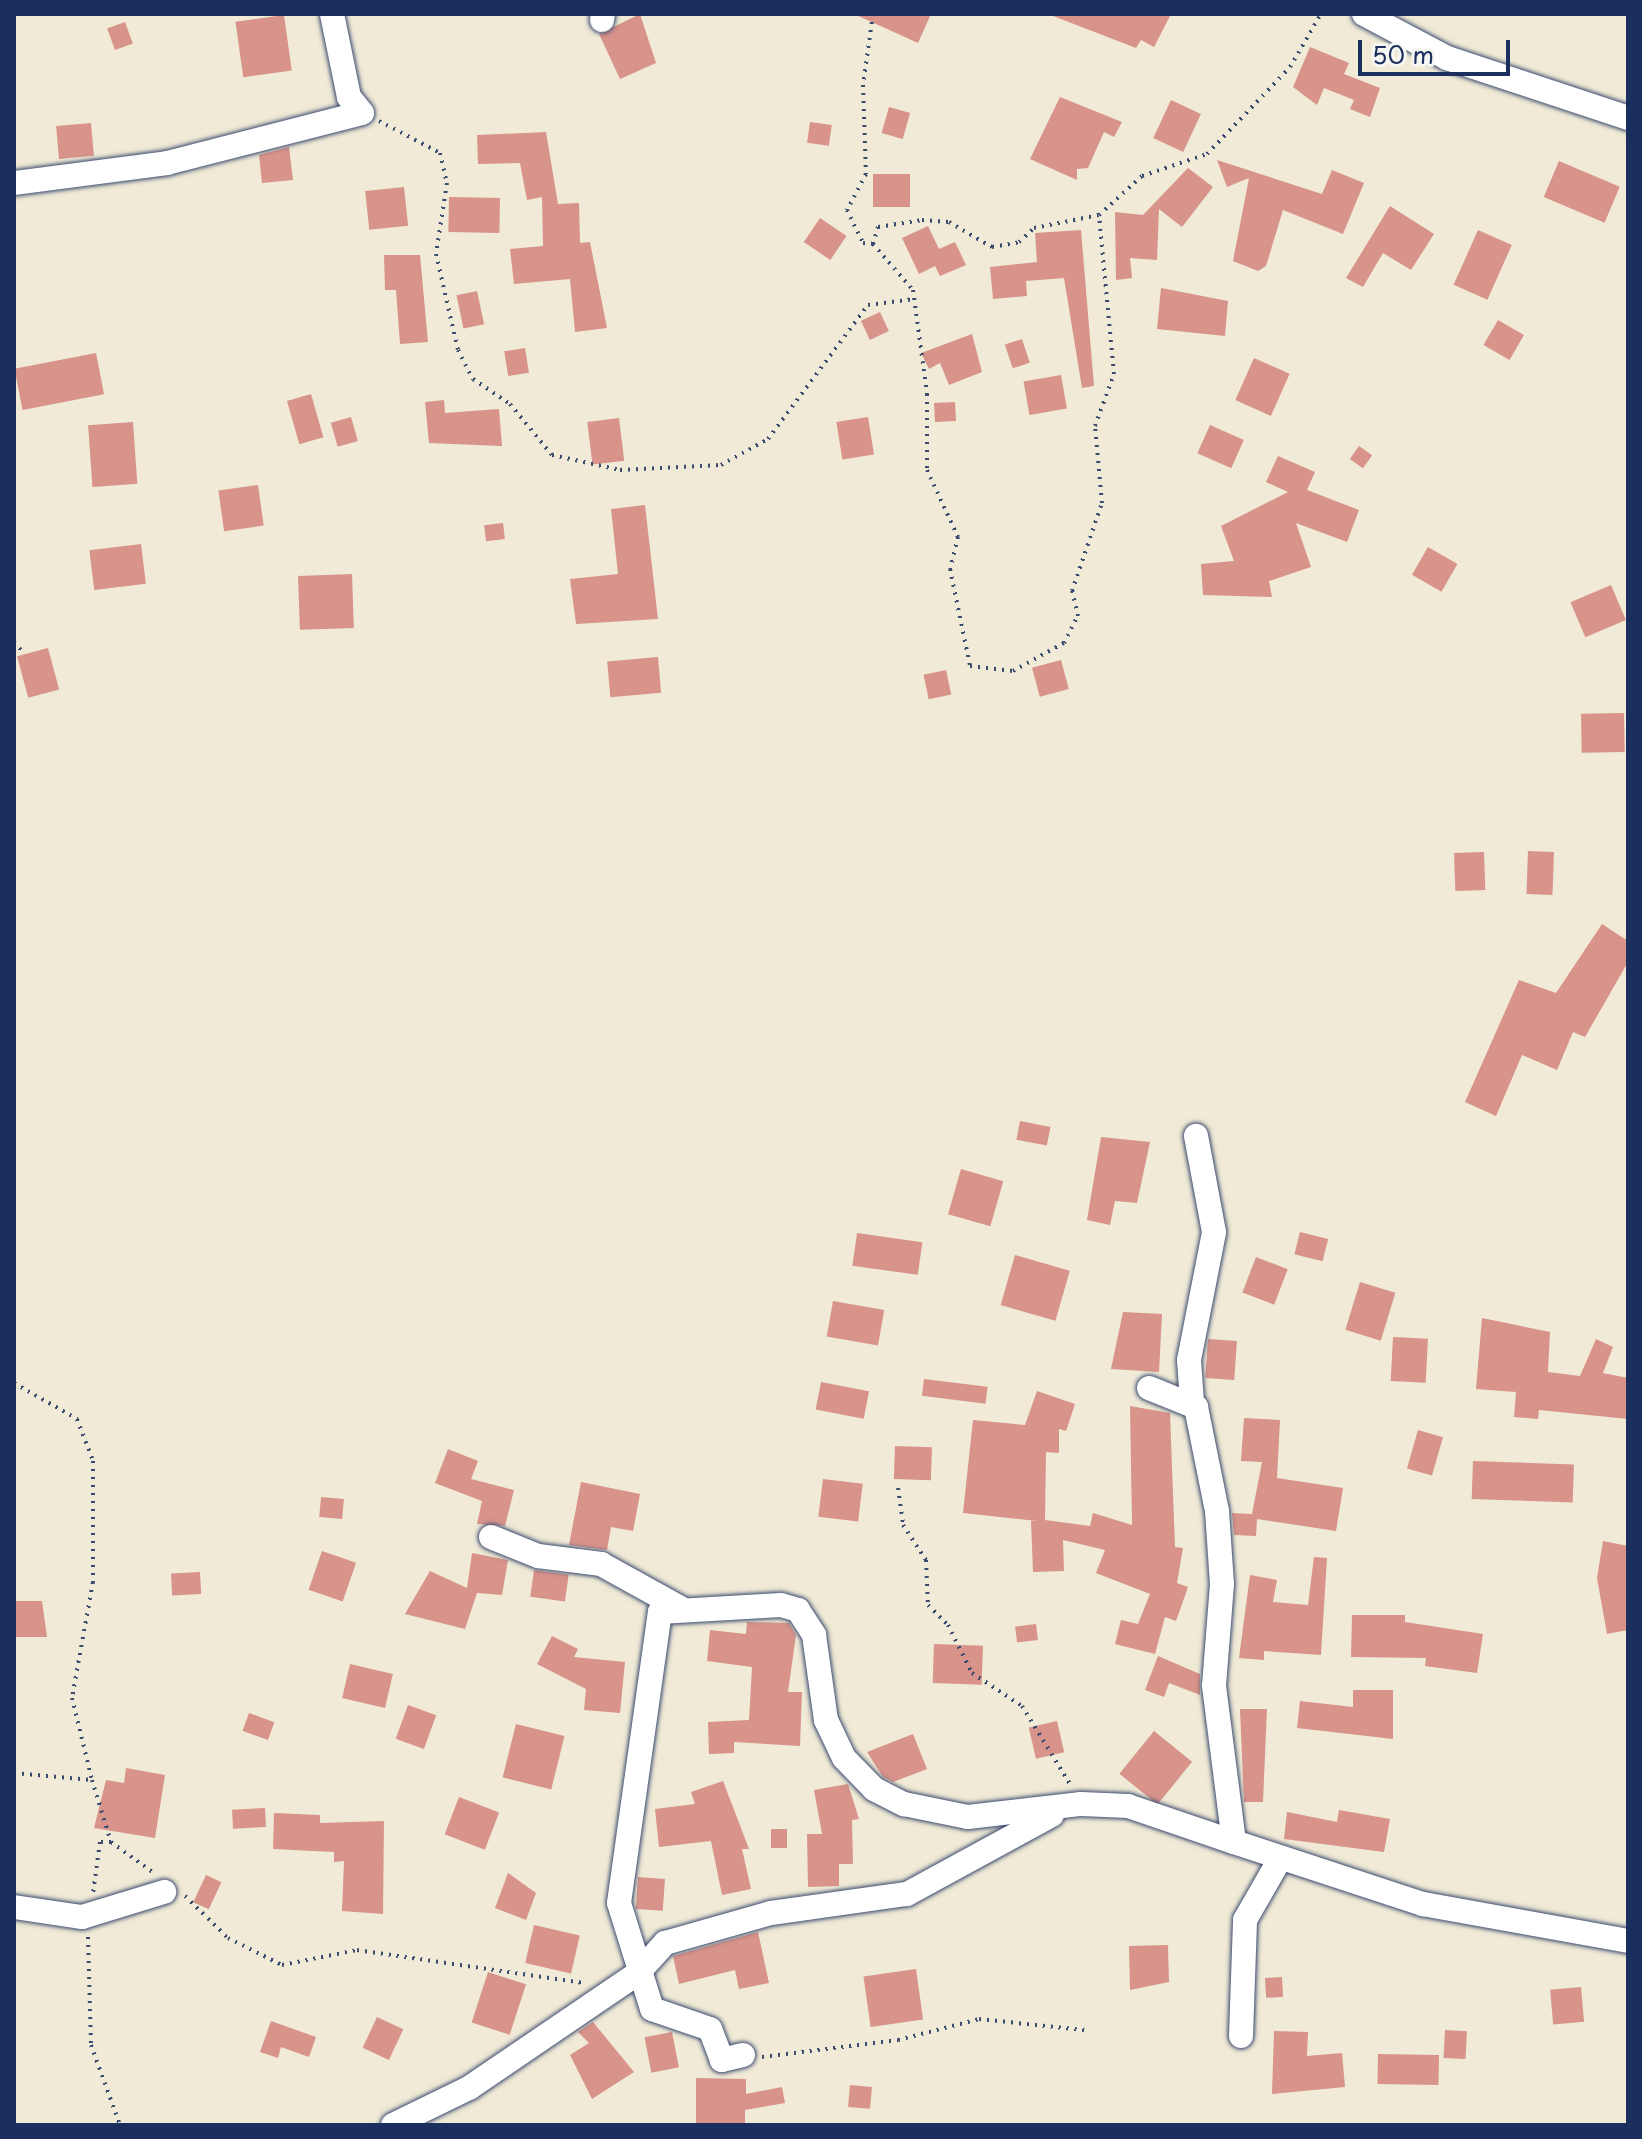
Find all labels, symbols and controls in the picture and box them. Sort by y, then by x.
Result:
scale bar [1362,24,1514,74]
text: 50 m [1372,36,1434,72]

